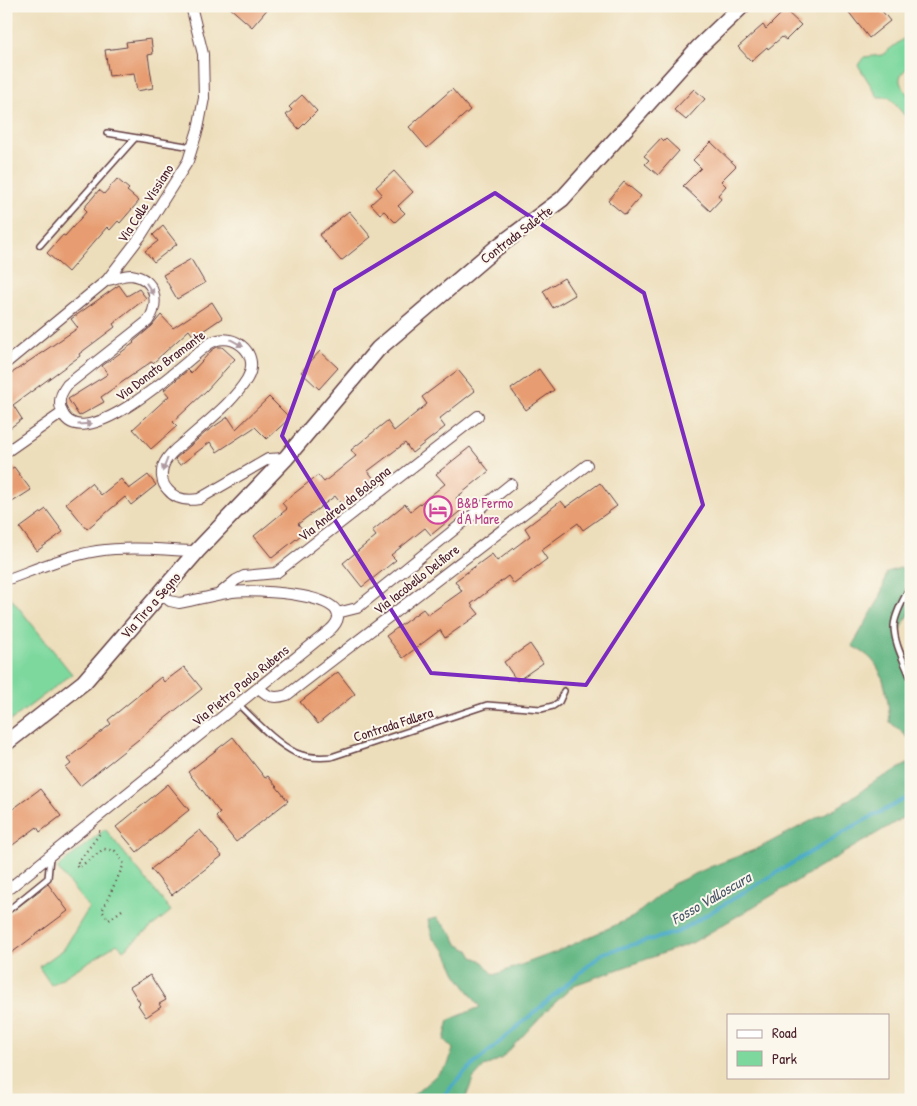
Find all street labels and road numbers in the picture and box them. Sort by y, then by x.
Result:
street label: Via Colle Vissiano [112,160,178,246]
street label: Contrada Salette [476,200,556,267]
street label: Via Donato Bramante [111,325,209,405]
street label: Via Andrea da Bologna [294,461,395,546]
street label: Via Iacobello Delfiore [369,539,463,618]
street label: Via Tiro a Segno [116,567,185,643]
street label: Via Pietro Paolo Rubens [188,640,292,730]
street label: Contrada Fallera [351,702,436,746]

